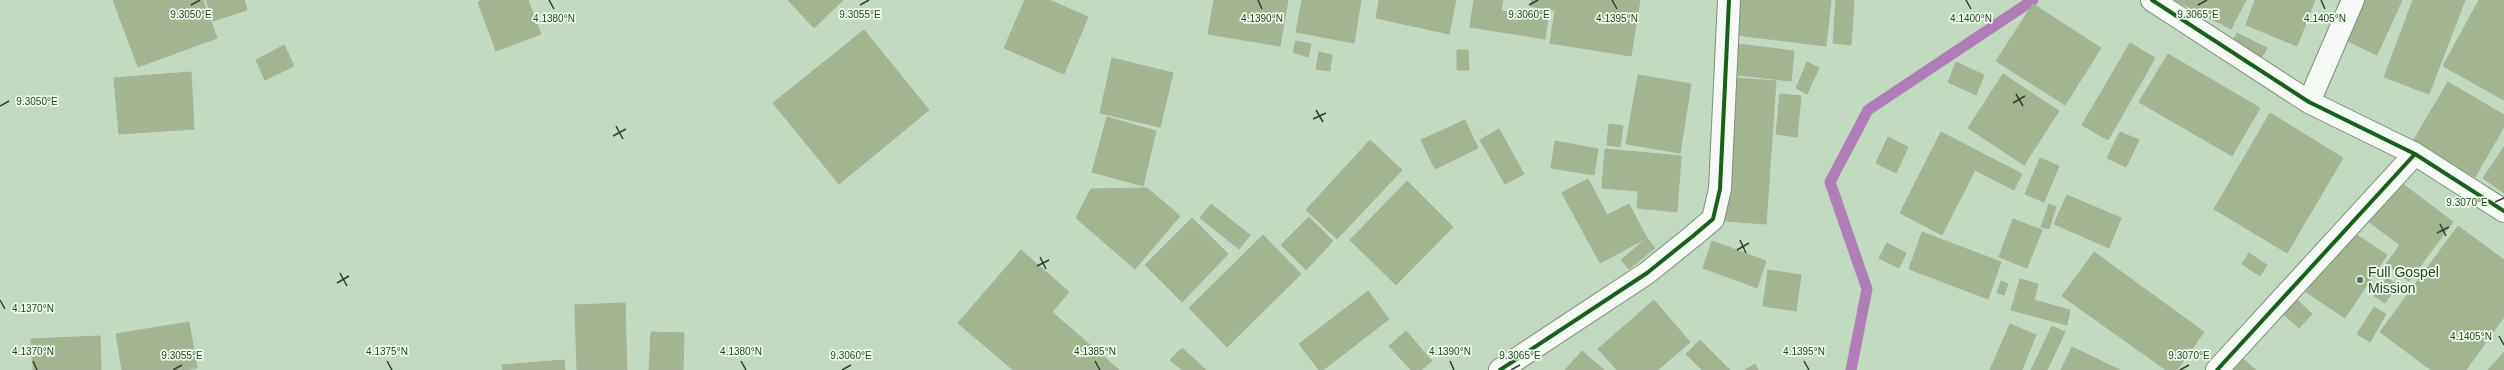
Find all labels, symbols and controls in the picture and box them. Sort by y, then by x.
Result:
text: 9.3050°E [170,9,212,20]
text: 9.3055°E [839,9,881,20]
text: 9.3060°E [1508,9,1550,20]
text: 9.3065°E [2177,9,2219,20]
text: 4.1380°N [533,13,575,24]
text: 4.1390°N [1241,13,1283,24]
text: 4.1395°N [1596,13,1638,24]
text: 4.1400°N [1950,13,1992,24]
text: 4.1405°N [2304,13,2346,24]
text: 9.3050°E [16,96,58,107]
text: 9.3070°E [2446,197,2488,208]
place label: Full Gospel Mission [2368,264,2439,296]
marker: Full Gospel Mission [2355,275,2365,285]
text: 4.1370°N [12,303,54,314]
text: 4.1405°N [2450,331,2492,342]
text: 4.1370°N [12,346,54,357]
text: 4.1375°N [366,346,408,357]
text: 4.1380°N [720,346,762,357]
text: 4.1385°N [1074,346,1116,357]
text: 4.1390°N [1429,346,1471,357]
text: 4.1395°N [1783,346,1825,357]
text: 9.3055°E [161,350,203,361]
text: 9.3060°E [830,350,872,361]
text: 9.3065°E [1499,350,1541,361]
text: 9.3070°E [2168,350,2210,361]

